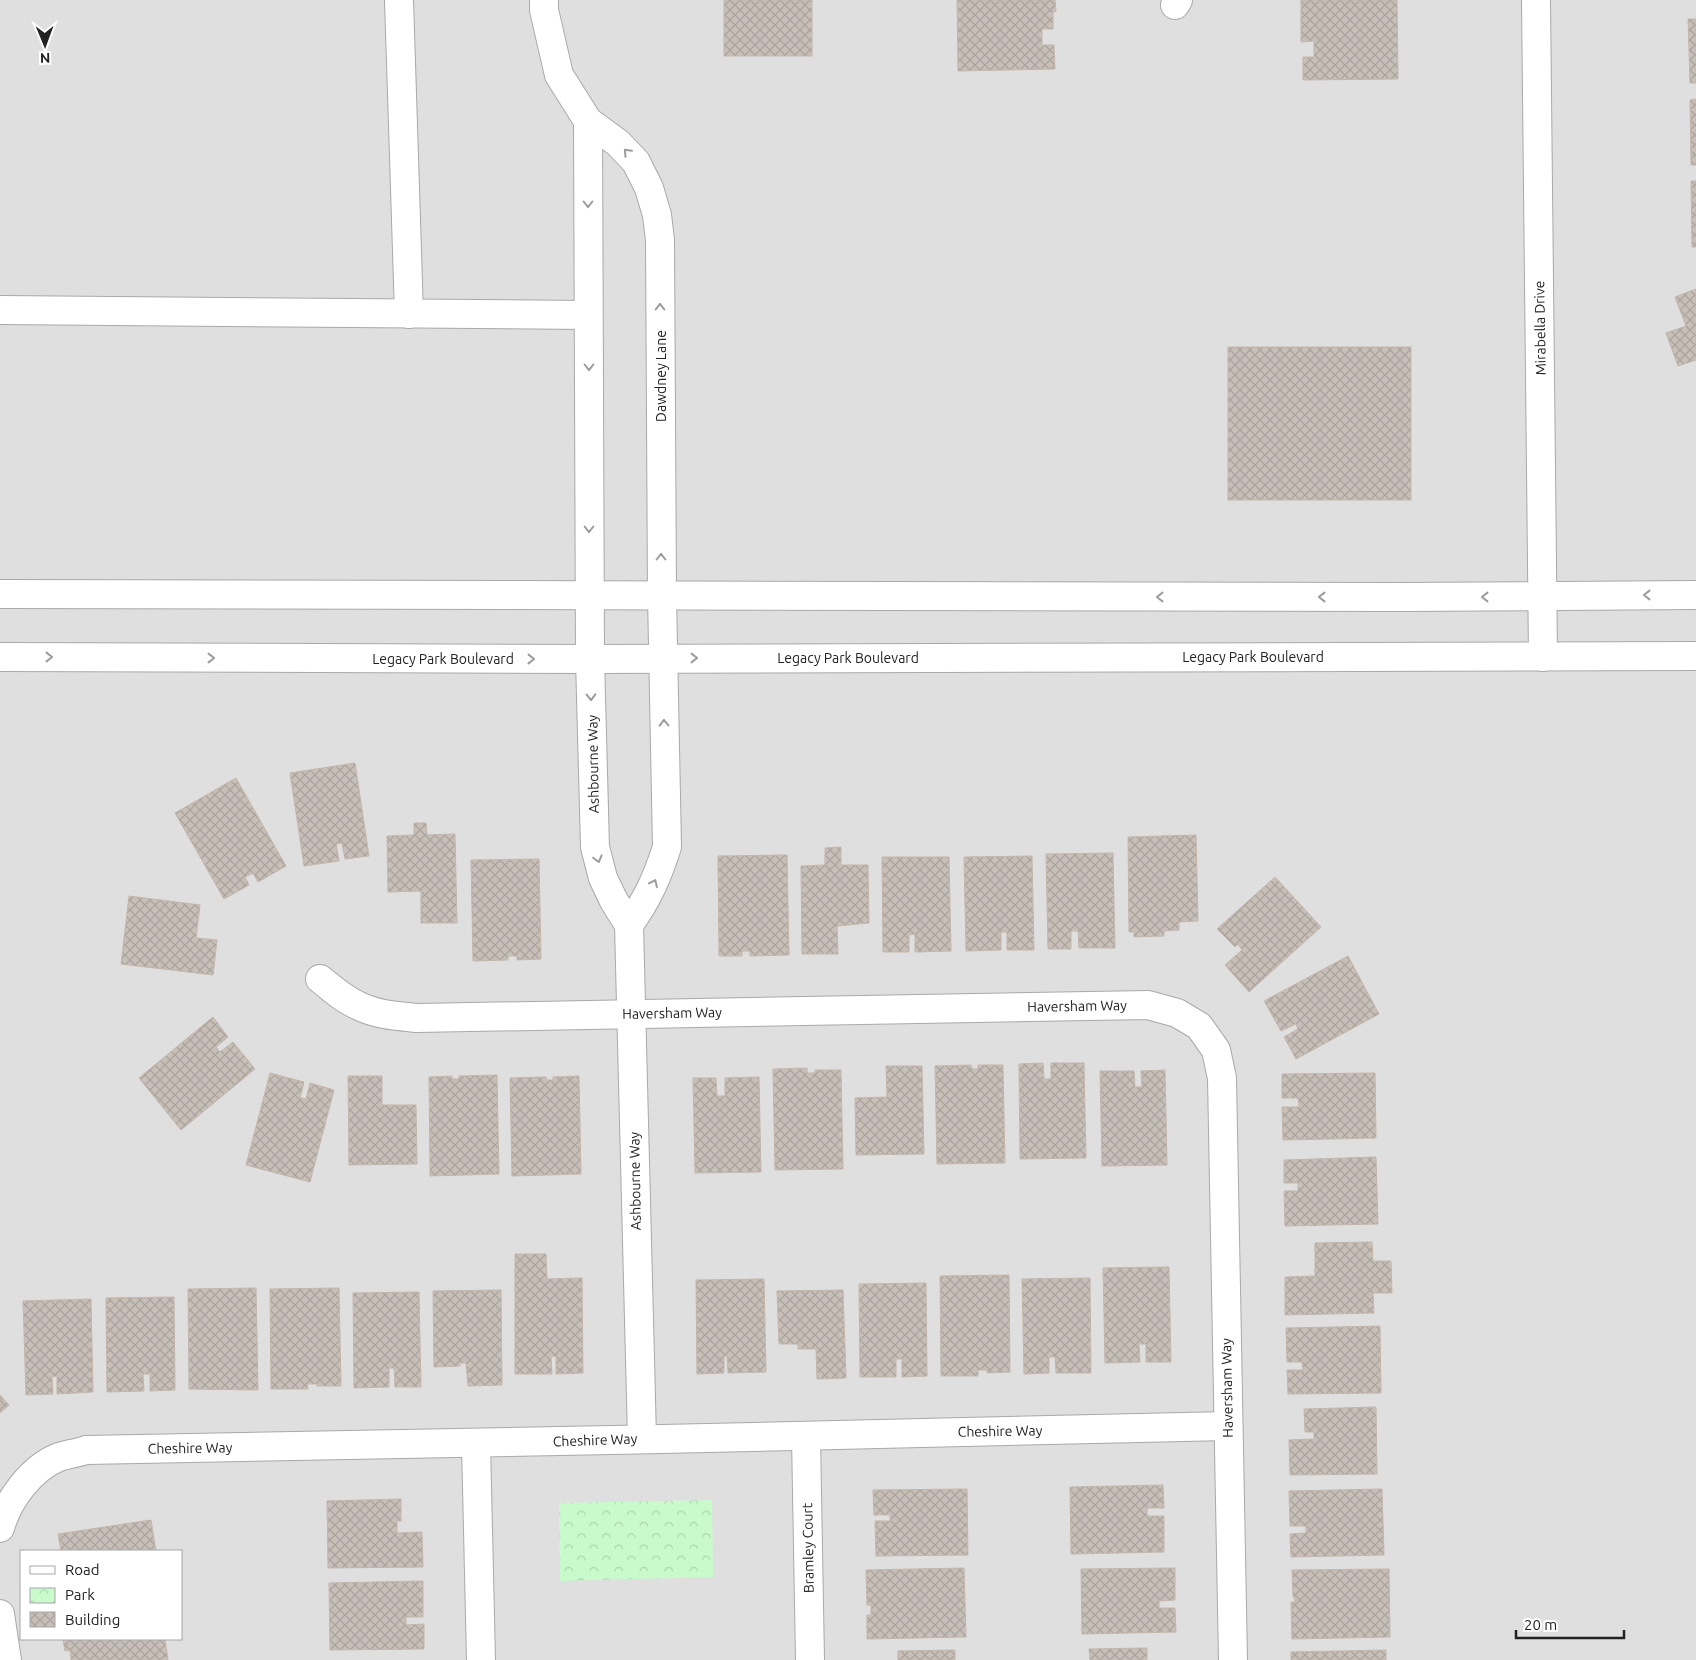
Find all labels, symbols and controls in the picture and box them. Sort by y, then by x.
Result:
north arrow [20,20,70,70]
text: N [40,50,51,66]
one-way arrow [624,149,633,158]
one-way arrow [583,201,593,209]
street label: Mirabella Drive [1531,280,1549,376]
one-way arrow [655,303,665,311]
street label: Dawdney Lane [653,330,669,422]
one-way arrow [584,364,594,371]
one-way arrow [584,526,594,534]
one-way arrow [656,553,666,561]
one-way arrow [1643,590,1651,601]
one-way arrow [1156,591,1164,602]
one-way arrow [1318,592,1326,602]
one-way arrow [1481,592,1488,602]
street label: Legacy Park Boulevard [1182,649,1324,665]
street label: Legacy Park Boulevard [777,650,919,666]
street label: Legacy Park Boulevard [372,651,514,667]
one-way arrow [45,652,53,662]
one-way arrow [208,653,215,663]
one-way arrow [690,653,698,664]
one-way arrow [528,654,535,664]
one-way arrow [586,694,596,701]
street label: Ashbourne Way [584,714,602,813]
one-way arrow [659,718,669,726]
one-way arrow [592,855,603,863]
one-way arrow [648,879,658,888]
street label: Haversham Way [1027,997,1127,1015]
street label: Haversham Way [622,1004,722,1022]
street label: Ashbourne Way [626,1131,644,1230]
street label: Haversham Way [1218,1338,1236,1438]
street label: Cheshire Way [958,1422,1043,1440]
street label: Cheshire Way [552,1431,638,1449]
street label: Cheshire Way [148,1439,233,1457]
street label: Bramley Court [799,1502,817,1593]
legend [20,1550,182,1640]
text: Road [65,1561,100,1578]
text: Park [65,1586,95,1603]
scale bar [1516,1608,1624,1640]
text: Building [65,1611,120,1628]
text: 20 m [1524,1616,1557,1633]

